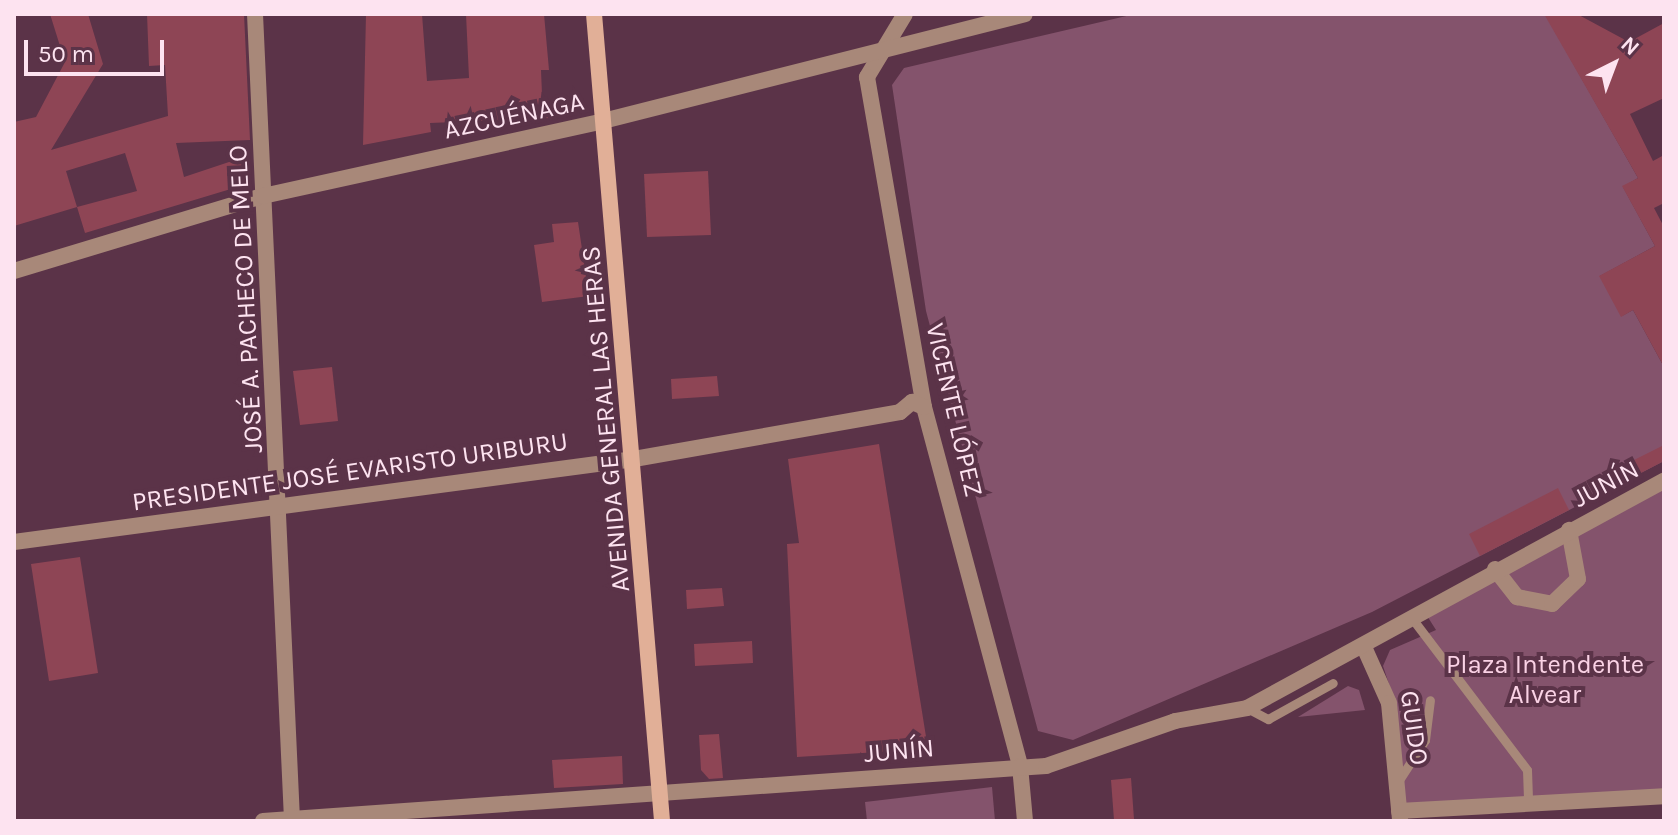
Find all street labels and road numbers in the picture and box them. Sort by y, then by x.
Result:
street label: AZCUÉNAGA [441,86,587,146]
street label: JOSÉ A. PACHECO DE MELO [222,144,270,454]
street label: AVENIDA GENERAL LAS HERAS [575,245,637,593]
street label: VICENTE LÓPEZ [919,320,989,500]
street label: PRESIDENTE JOSÉ EVARISTO URIBURU [130,426,570,518]
street label: JUNÍN [1568,454,1644,514]
street label: GUIDO [1393,689,1435,767]
street label: JUNÍN [863,732,935,770]

